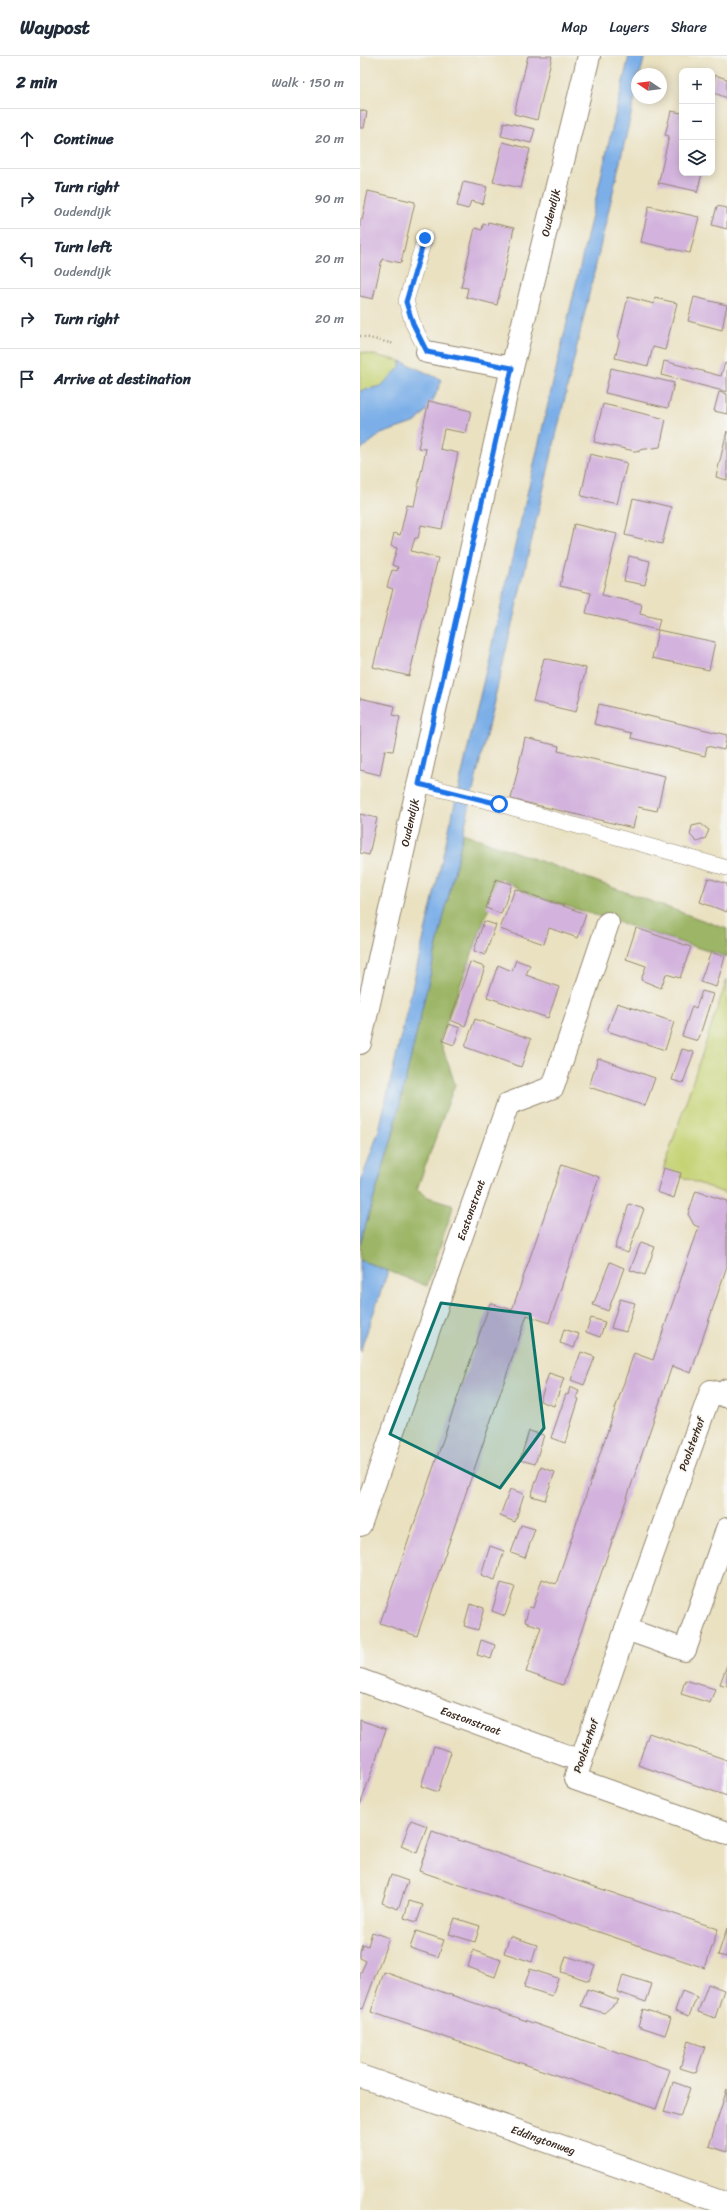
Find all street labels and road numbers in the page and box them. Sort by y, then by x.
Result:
street label: Oudendijk [535,186,565,238]
street label: Oudendijk [395,797,424,848]
street label: Eastonstraat [451,1177,490,1243]
street label: Poolsterhof [673,1413,711,1474]
street label: Eastonstraat [438,1701,504,1740]
street label: Poolsterhof [568,1715,605,1776]
street label: Eddingtonweg [508,2120,578,2160]

